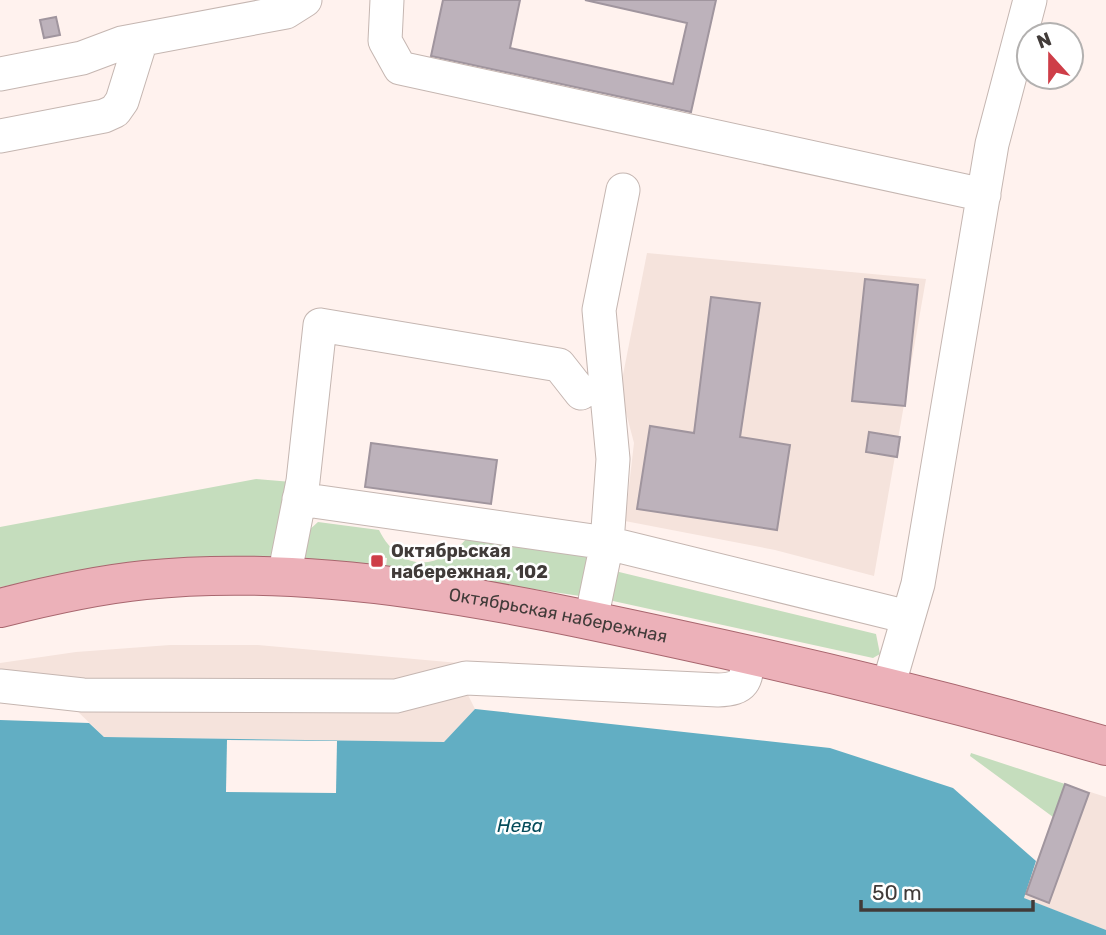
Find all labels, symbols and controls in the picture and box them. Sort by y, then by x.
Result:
north arrow [1015,21,1085,91]
text: N [1034,27,1055,54]
place label: Октябрьская набережная, 102 [391,540,548,583]
marker: Октябрьская набережная, 102 [369,553,385,569]
street label: Октябрьская набережная [447,583,669,648]
water label: Нева [497,814,543,837]
scale bar [861,869,1032,913]
text: 50 m [872,880,922,905]

